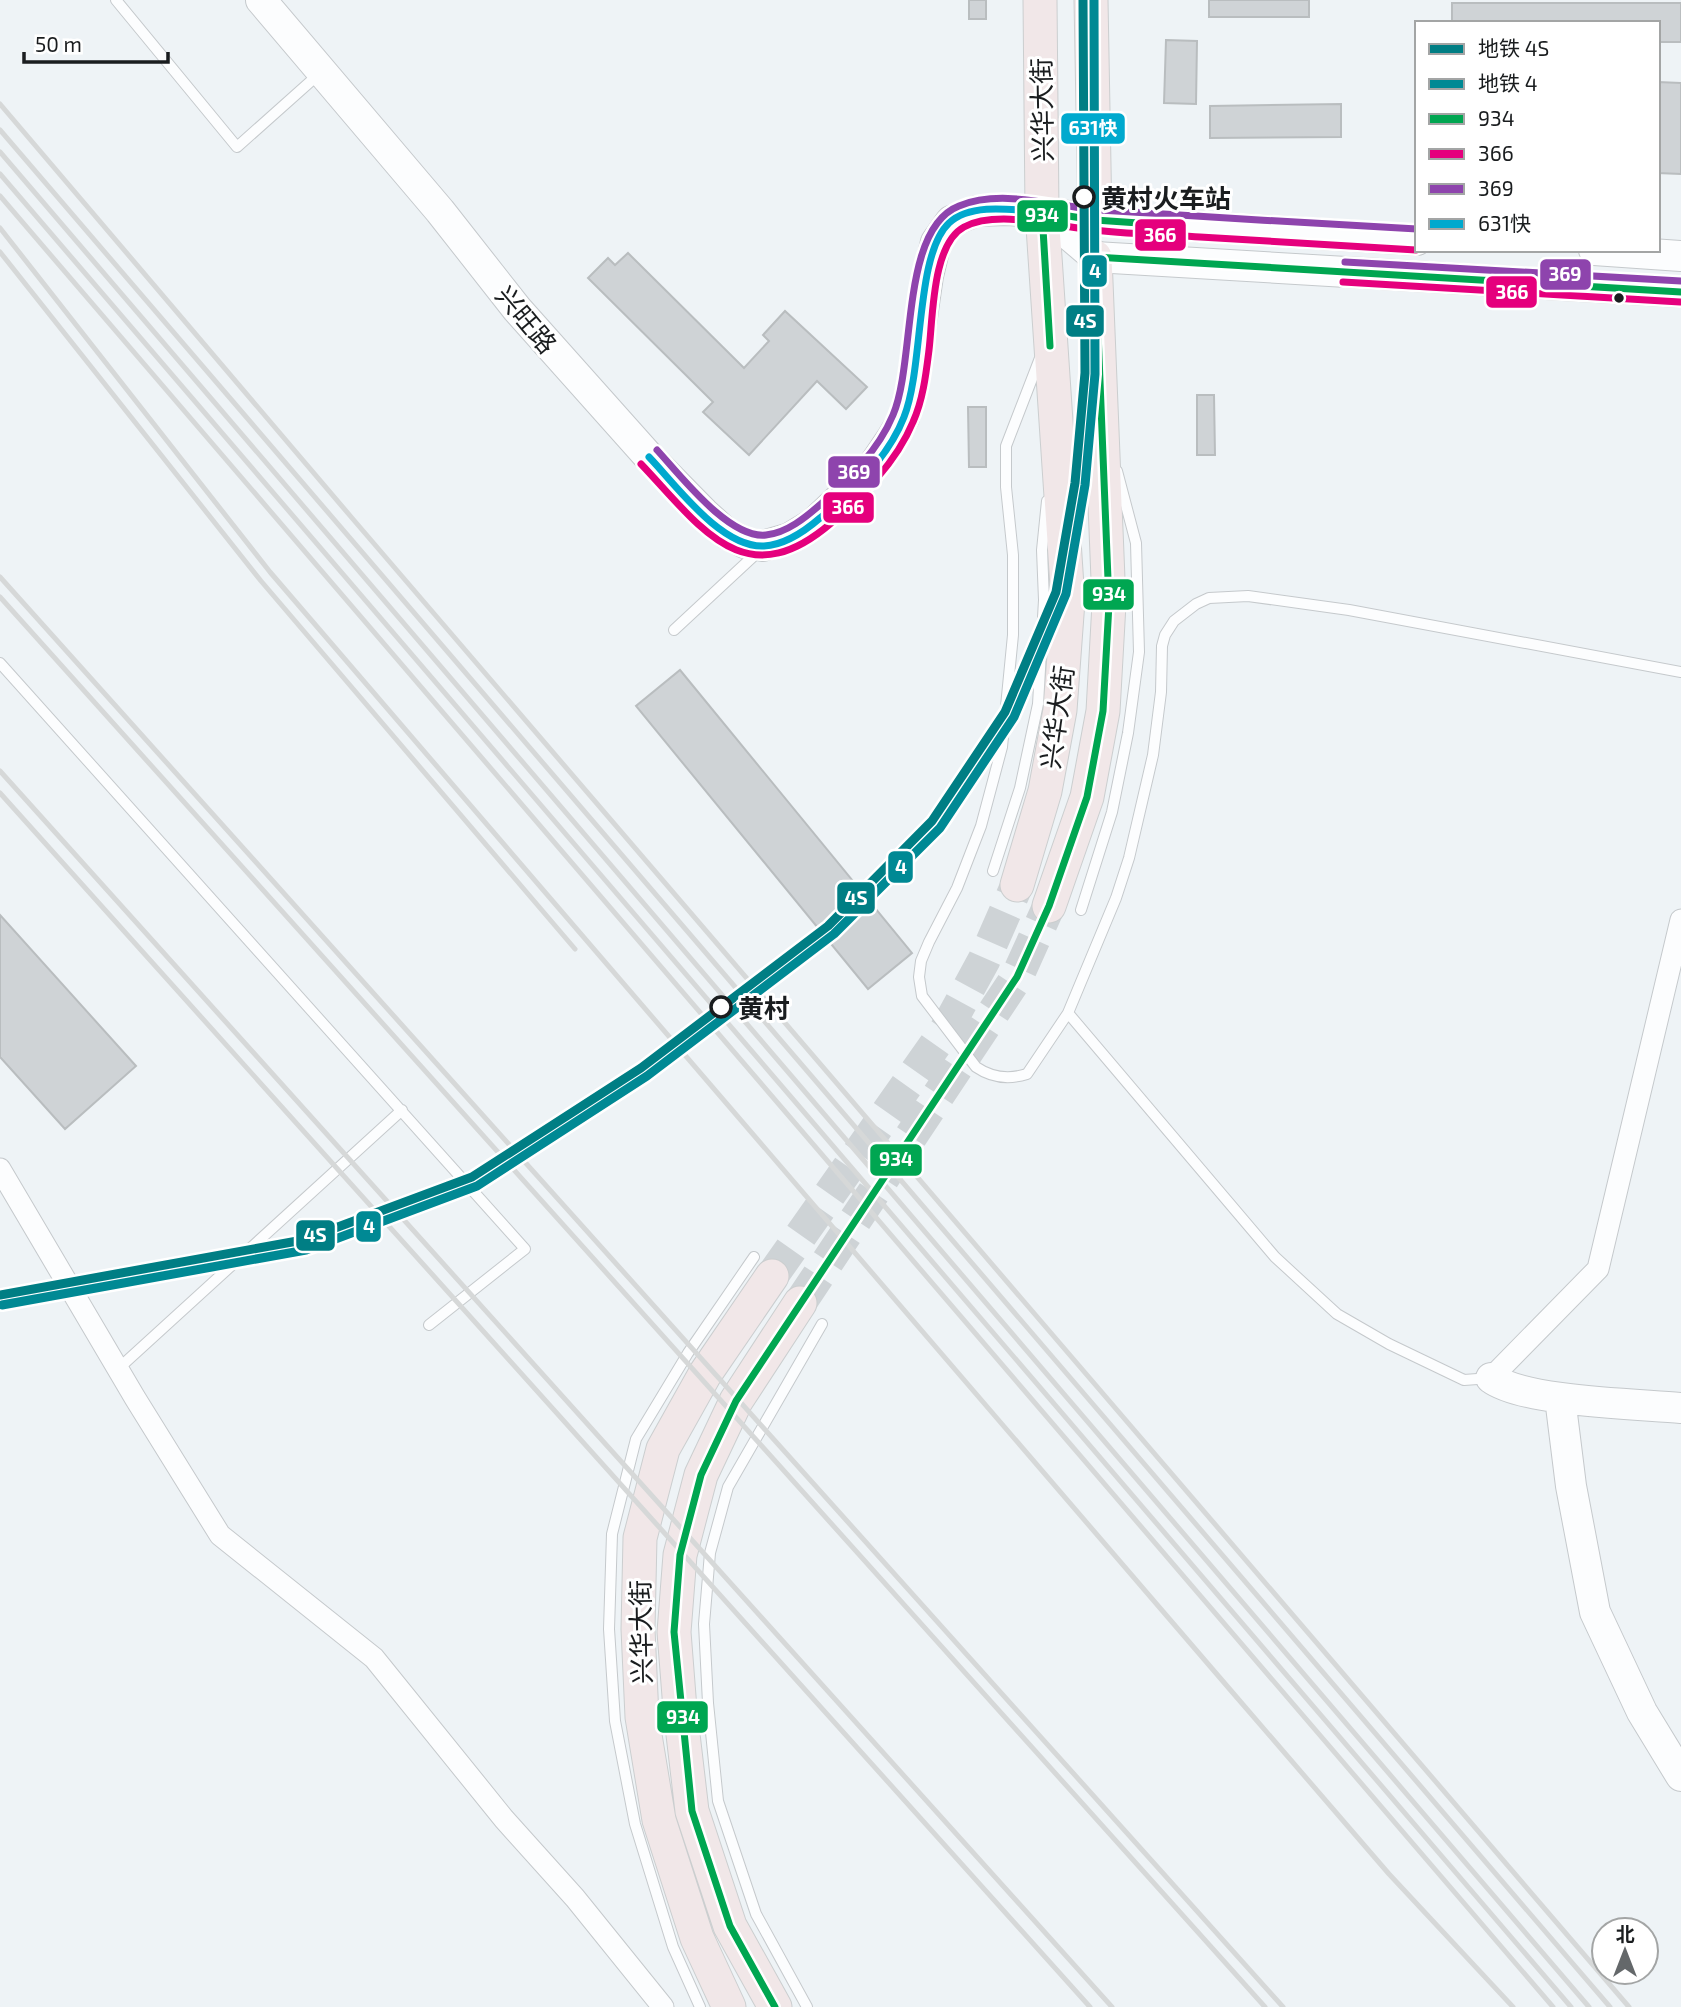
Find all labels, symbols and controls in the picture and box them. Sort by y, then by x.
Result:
scale bar [24,21,168,65]
legend [1415,21,1660,252]
text: 50 m [35,31,82,56]
text: 地铁 4S [1478,35,1549,60]
street label: 兴华大街 [1025,58,1057,162]
text: 地铁 4 [1478,70,1538,95]
text: 934 [1478,105,1515,130]
line badge: 631快 [1060,112,1126,145]
text: 631快 [1068,116,1118,139]
text: 366 [1478,140,1514,165]
text: 369 [1478,175,1514,200]
place label: 黄村火车站 [1101,182,1231,213]
marker: 黄村火车站 [1073,186,1095,208]
line badge: 934 [1016,199,1069,233]
text: 934 [1025,203,1059,226]
text: 631快 [1478,210,1531,235]
line badge: 366 [1134,218,1187,252]
text: 366 [1143,223,1177,246]
line badge: 4 [1081,254,1108,288]
line badge: 369 [1539,258,1592,291]
text: 4 [1089,259,1101,282]
text: 369 [1548,262,1582,285]
line badge: 366 [1485,275,1538,309]
street label: 兴旺路 [490,279,564,359]
text: 366 [1495,280,1529,303]
unlabelled marker [1612,291,1626,305]
line badge: 4S [1065,304,1105,338]
text: 4S [1073,309,1097,332]
line badge: 369 [827,455,881,489]
text: 369 [837,460,871,483]
line badge: 366 [822,491,875,524]
text: 366 [831,495,865,518]
line badge: 934 [1082,578,1135,611]
text: 934 [1092,582,1126,605]
street label: 兴华大街 [1033,663,1079,771]
line badge: 4 [887,850,914,884]
text: 4 [895,855,907,878]
line badge: 4S [836,881,876,915]
text: 4S [844,886,868,909]
place label: 黄村 [738,992,790,1023]
marker: 黄村 [710,996,732,1018]
line badge: 934 [869,1143,923,1177]
text: 934 [879,1147,913,1170]
line badge: 4 [355,1210,382,1243]
text: 4 [363,1214,375,1237]
line badge: 4S [295,1219,336,1252]
text: 4S [303,1223,327,1246]
street label: 兴华大街 [624,1580,656,1684]
line badge: 934 [656,1700,709,1734]
text: 934 [666,1705,700,1728]
north arrow [1590,1916,1660,1986]
text: 北 [1615,1922,1635,1945]

